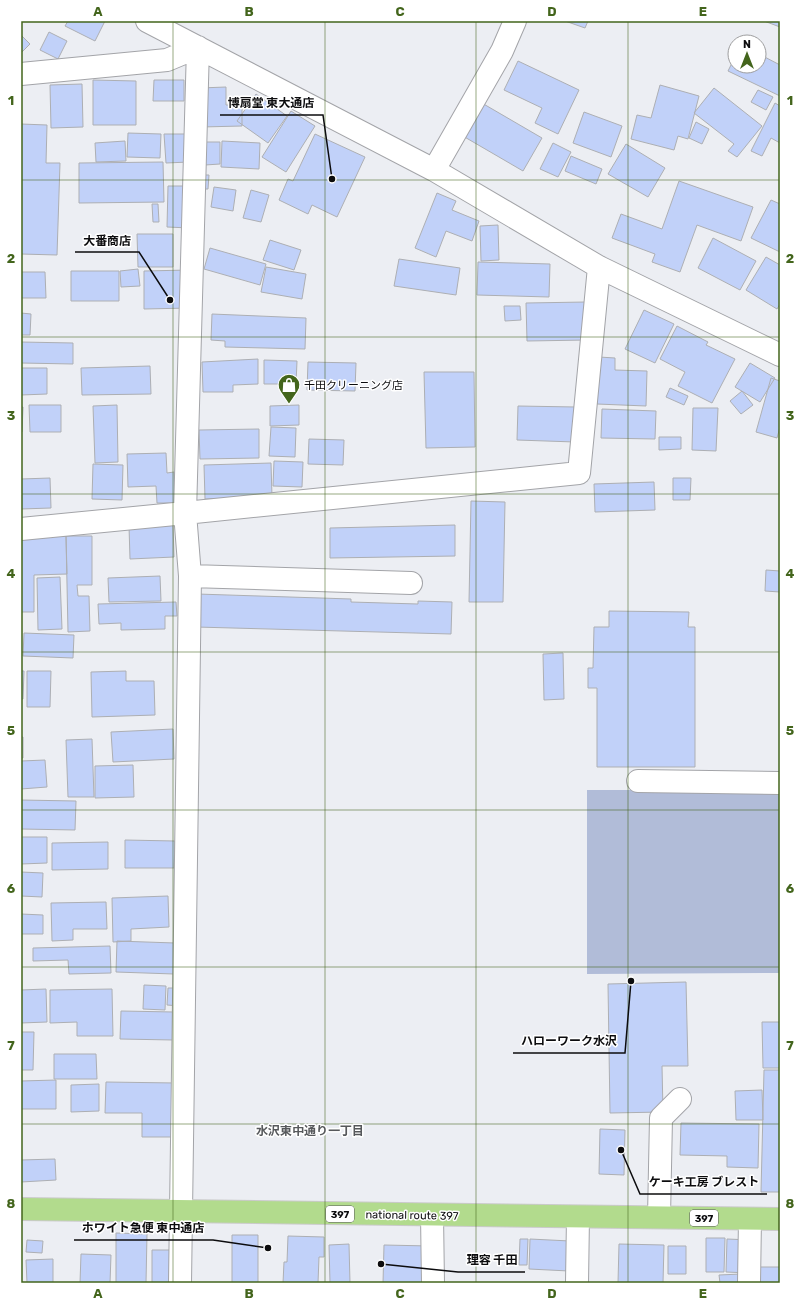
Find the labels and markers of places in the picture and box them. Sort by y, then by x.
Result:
callout: 博扇堂 東大通店 [220,91,323,115]
callout: 大番商店 [75,228,139,252]
shop icon: 千田クリーニング店 [276,372,302,405]
place label: 千田クリーニング店 [304,379,403,392]
callout: ハローワーク水沢 [513,1029,625,1053]
callout: ケーキ工房 ブレスト [640,1170,767,1194]
callout: ホワイト急便 東中通店 [74,1216,213,1240]
callout: 理容 千田 [458,1248,525,1272]

